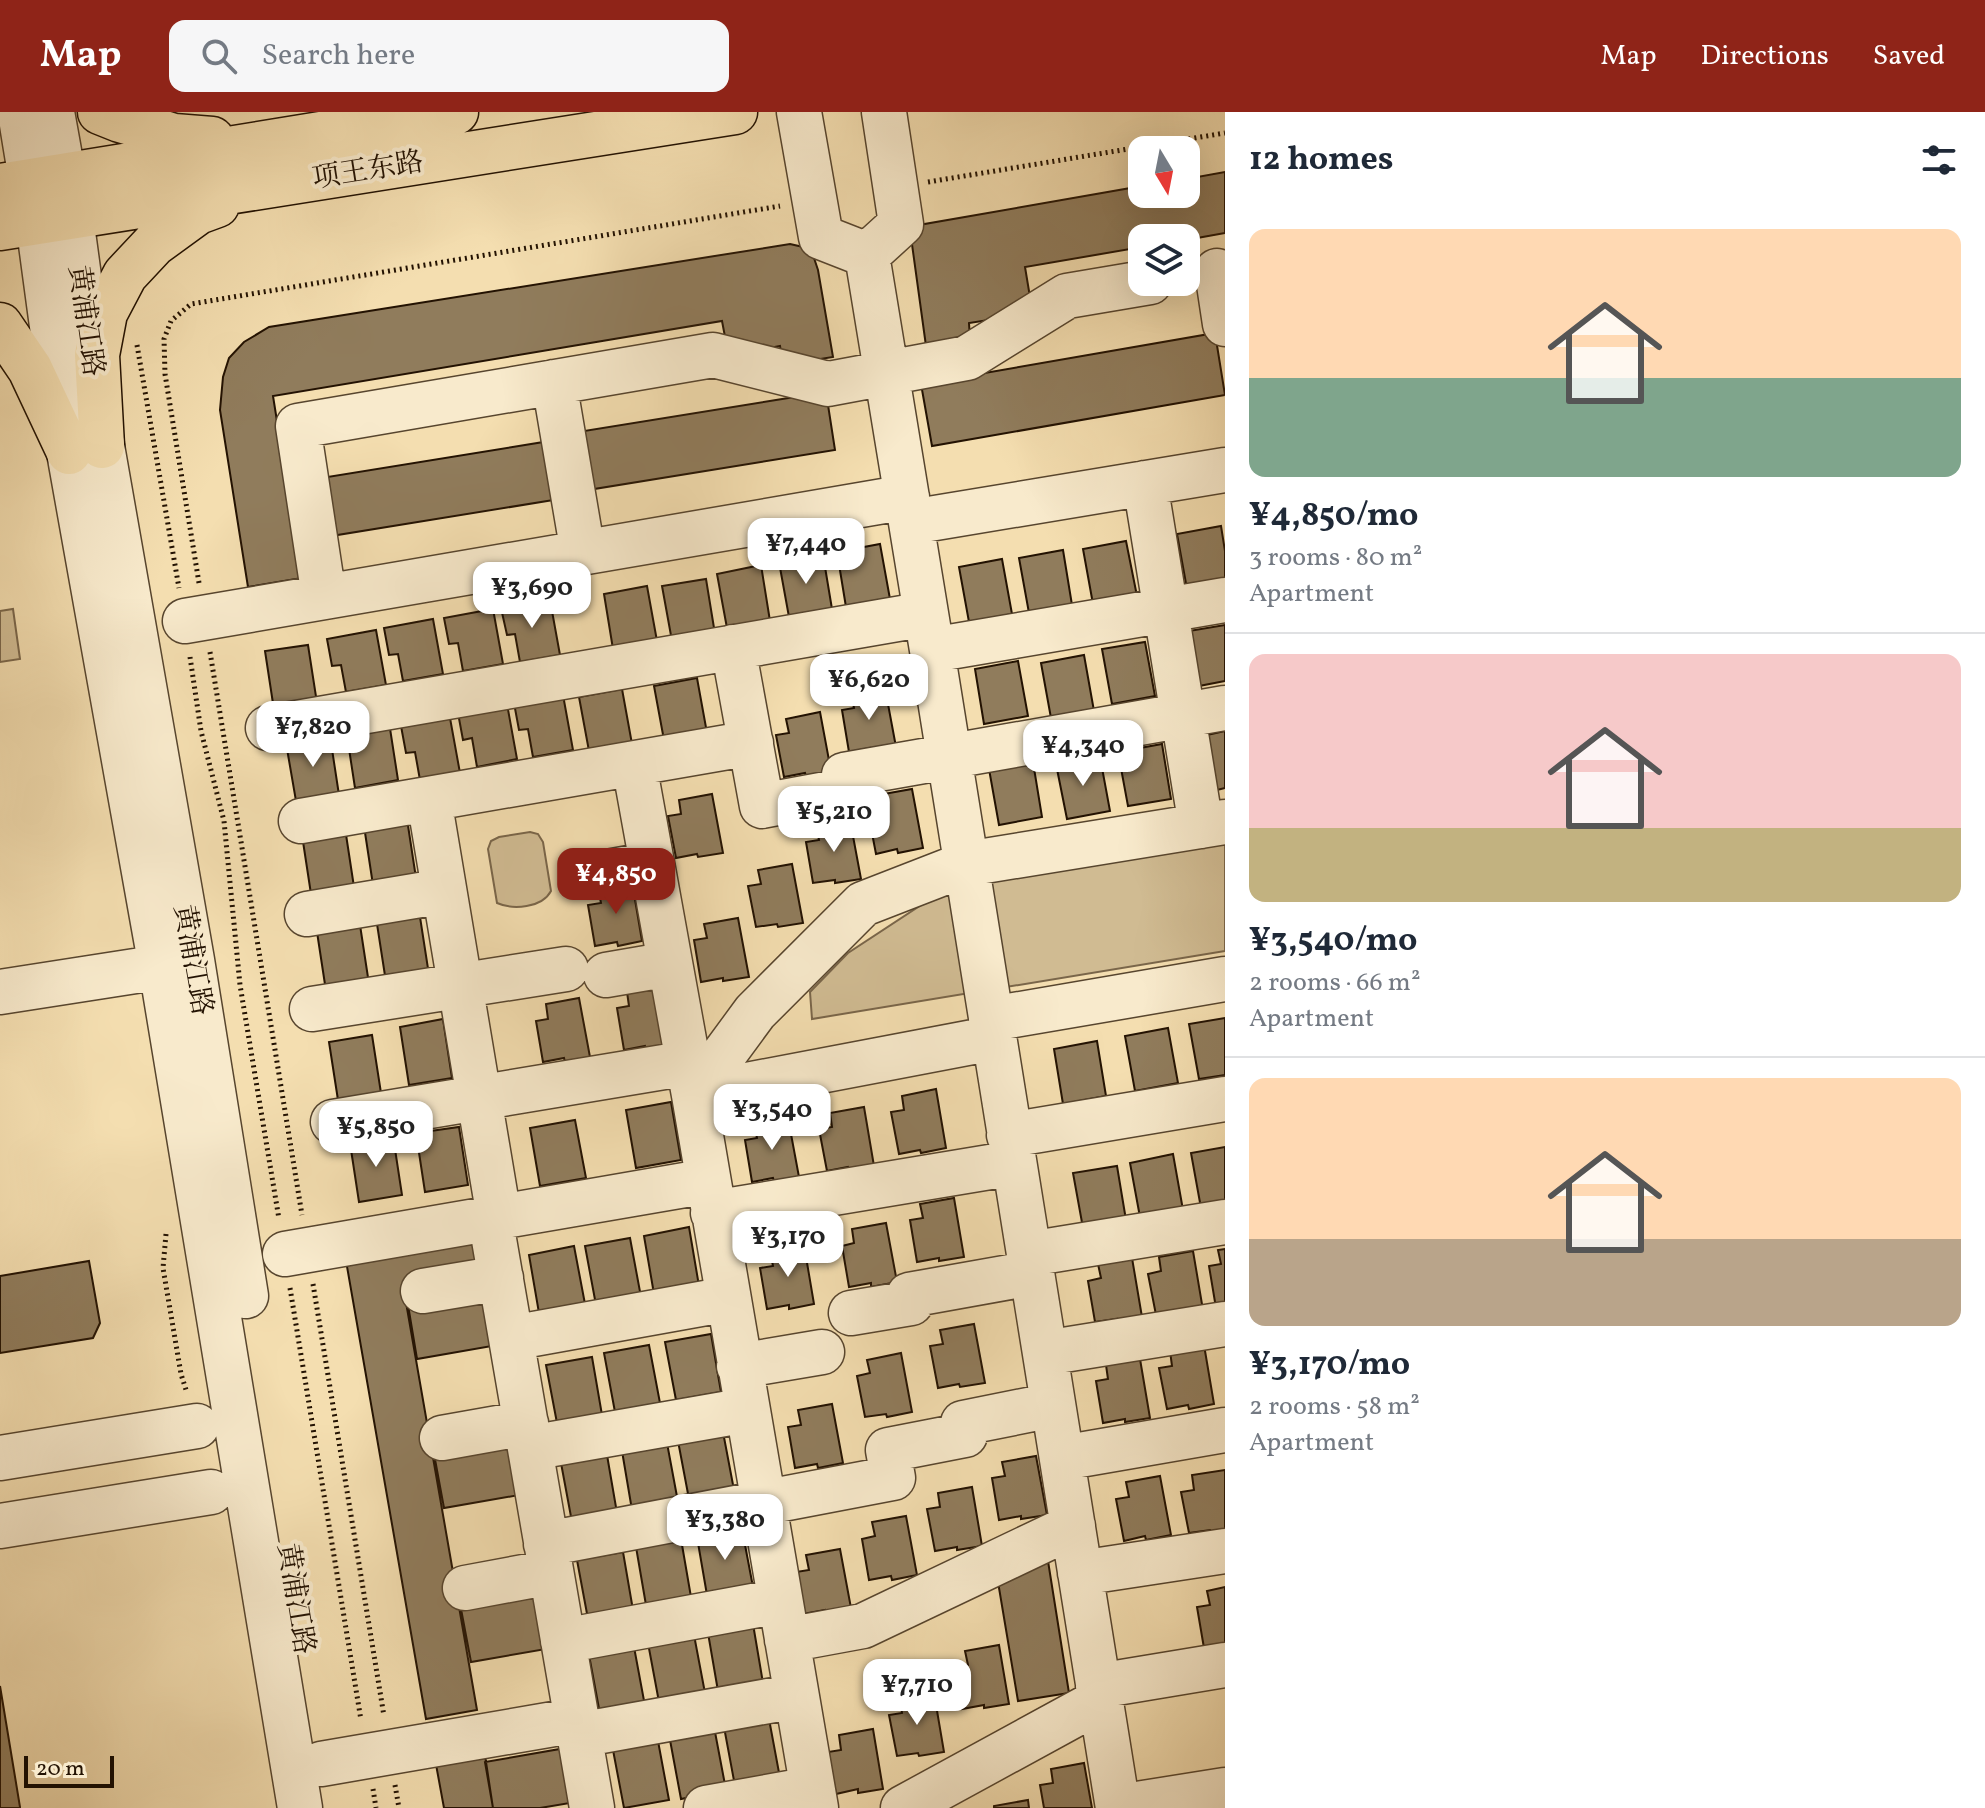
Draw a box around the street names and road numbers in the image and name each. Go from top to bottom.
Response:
street label: 项王东路 [310,143,426,199]
street label: 黄浦江路 [58,263,112,379]
street label: 黄浦江路 [163,901,221,1019]
street label: 黄浦江路 [267,1541,323,1657]

